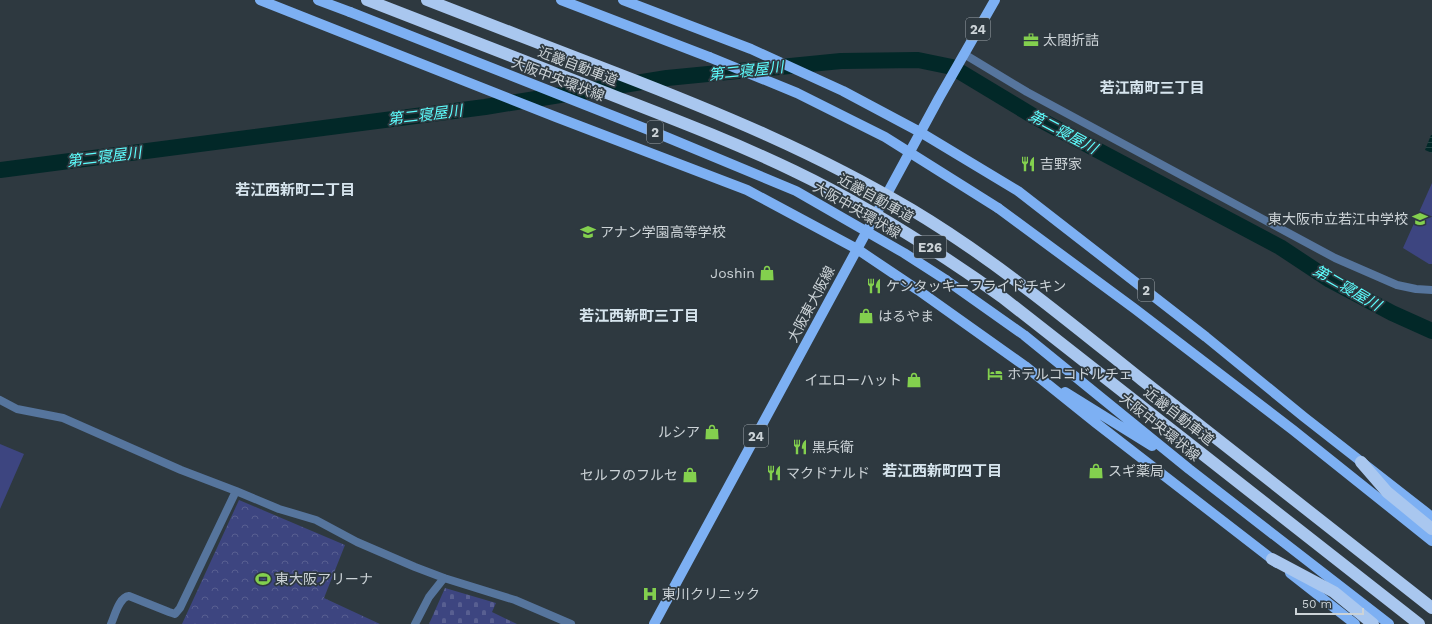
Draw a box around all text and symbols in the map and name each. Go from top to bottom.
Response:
road number: 24 [966,18,990,40]
office icon: 太閤折詰 [1022,31,1040,49]
place label: 太閤折詰 [1043,32,1099,48]
street label: 近畿自動車道 [536,43,620,89]
street label: 大阪中央環状線 [509,54,607,104]
water label: 第二寝屋川 [708,58,786,84]
district label: 若江南町三丁目 [1099,79,1205,97]
water label: 第二寝屋川 [387,101,465,129]
water label: 第二寝屋川 [1026,106,1102,158]
road number: 2 [647,121,663,143]
water label: 第二寝屋川 [66,143,144,171]
restaurant icon: 吉野家 [1019,155,1037,173]
place label: 吉野家 [1040,156,1082,172]
street label: 近畿自動車道 [835,171,917,225]
street label: 大阪中央環状線 [811,179,903,241]
district label: 若江西新町二丁目 [235,181,355,199]
school or university icon: 東大阪市立若江中学校 [1411,210,1429,228]
place label: 東大阪市立若江中学校 [1268,211,1408,227]
school or university icon: アナン学園高等学校 [579,223,597,241]
place label: アナン学園高等学校 [600,224,726,240]
road number: E26 [914,236,946,258]
water label: 第二寝屋川 [1310,261,1386,316]
street label: 大阪東大阪線 [784,263,838,345]
shop icon: Joshin [758,264,776,282]
place label: Joshin [710,265,755,281]
restaurant icon: ケンタッキーフライドチキン [865,277,883,295]
place label: ケンタッキーフライドチキン [886,278,1066,294]
road number: 2 [1138,279,1154,301]
district label: 若江西新町三丁目 [579,307,699,325]
shop icon: はるやま [857,307,875,325]
place label: はるやま [878,308,934,324]
hotel icon: ホテルココドルチェ [986,365,1004,383]
place label: ホテルココドルチェ [1007,366,1133,382]
shop icon: イエローハット [905,371,923,389]
place label: イエローハット [804,372,902,388]
street label: 近畿自動車道 [1141,384,1217,448]
street label: 大阪中央環状線 [1117,390,1203,464]
shop icon: ルシア [703,423,721,441]
place label: ルシア [658,424,700,440]
road number: 24 [744,425,768,447]
restaurant icon: 黒兵衛 [791,438,809,456]
place label: 黒兵衛 [812,439,854,455]
district label: 若江西新町四丁目 [882,462,1002,480]
shop icon: スギ薬局 [1087,462,1105,480]
place label: スギ薬局 [1108,463,1164,479]
restaurant icon: マクドナルド [765,464,783,482]
place label: マクドナルド [786,465,870,481]
shop icon: セルフのフルセ [681,466,699,484]
place label: セルフのフルセ [580,467,678,483]
sports icon: 東大阪アリーナ [254,570,272,588]
place label: 東大阪アリーナ [275,571,373,587]
hospital icon: 東川クリニック [641,585,659,603]
place label: 東川クリニック [662,586,760,602]
scale bar [1296,590,1363,616]
text: 50 m [1302,597,1332,611]

